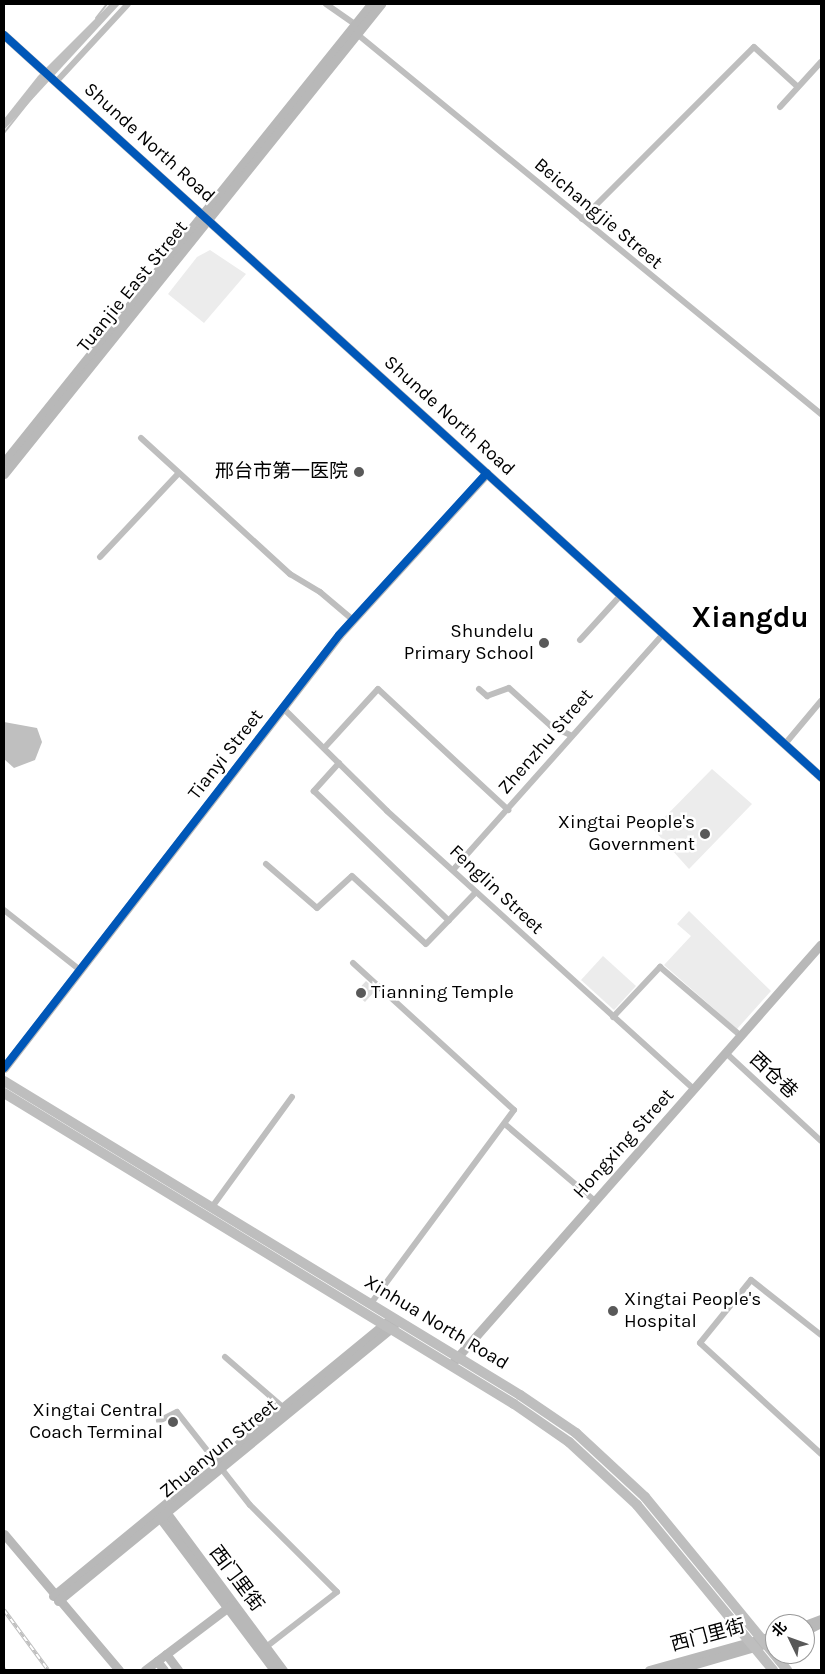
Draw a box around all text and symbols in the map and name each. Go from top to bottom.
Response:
street label: Shunde North Road [79,78,219,208]
street label: Beichangjie Street [529,154,667,274]
street label: Tuanjie East Street [73,217,193,357]
street label: Shunde North Road [379,351,519,481]
place label: 邢台市第一医院 [215,461,348,483]
marker: 邢台市第一医院 [352,465,366,479]
district label: Xiangdu [691,601,809,635]
place label: Shundelu Primary School [404,621,534,665]
marker: Shundelu Primary School [538,637,550,649]
street label: Zhenzhu Street [494,684,598,800]
street label: Tianyi Street [184,705,268,805]
place label: Xingtai People's Government [558,812,695,856]
marker: Xingtai People's Government [699,828,711,840]
street label: Fenglin Street [444,841,548,939]
place label: Tianning Temple [371,982,514,1004]
marker: Tianning Temple [355,987,367,999]
street label: 西仓巷 [744,1048,802,1104]
street label: Hongxing Street [569,1085,679,1203]
street label: Xinhua North Road [360,1271,512,1375]
place label: Xingtai People's Hospital [624,1289,761,1333]
marker: Xingtai People's Hospital [606,1304,620,1318]
street label: Zhuanyun Street [156,1395,282,1503]
place label: Xingtai Central Coach Terminal [29,1400,163,1444]
marker: Xingtai Central Coach Terminal [167,1416,179,1428]
street label: 西门里街 [204,1542,268,1616]
north arrow [765,1614,815,1664]
street label: 西门里街 [668,1615,748,1657]
text: 北 [768,1618,790,1640]

